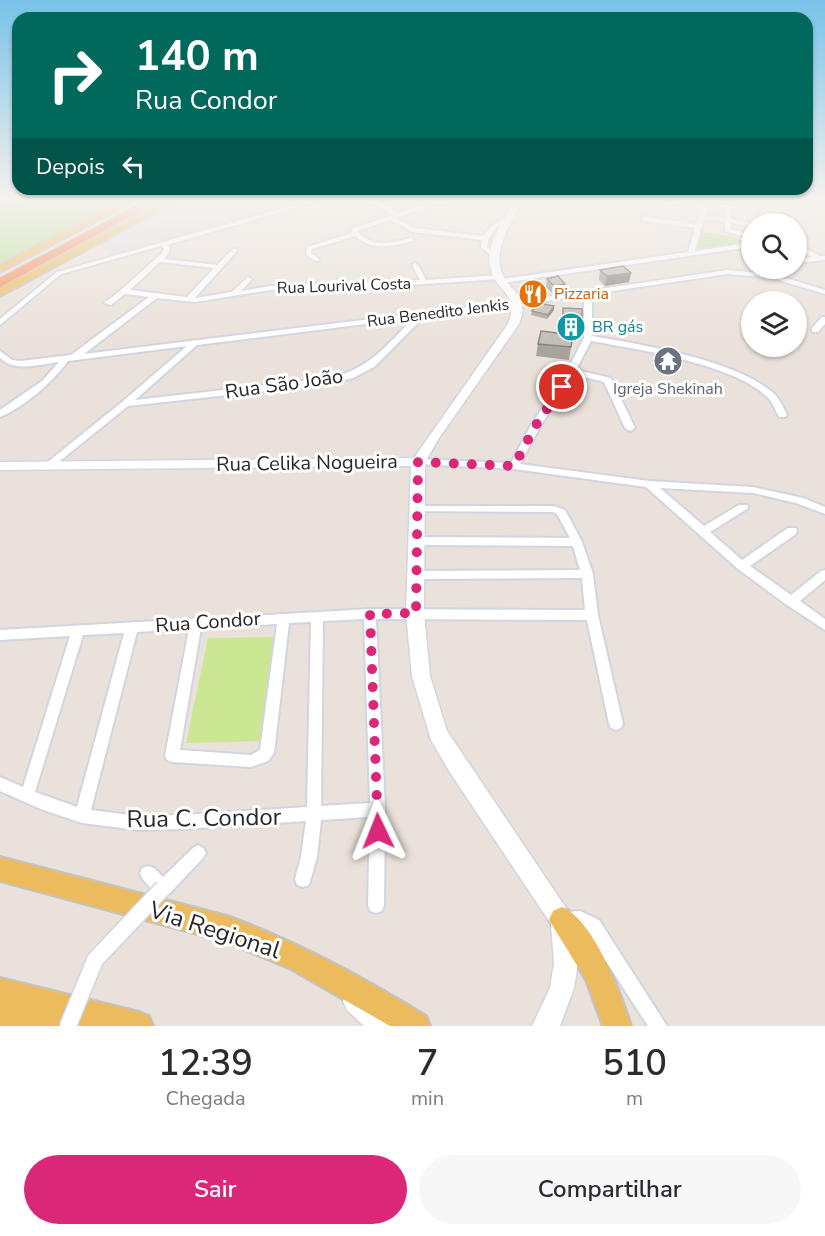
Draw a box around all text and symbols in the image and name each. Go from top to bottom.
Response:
text: 140 m [135,28,259,85]
icon: right [36,36,114,114]
text: Rua Condor [135,82,277,119]
icon: left [117,150,150,183]
text: Depois [36,152,105,182]
map controls [741,213,807,357]
button: search [741,213,807,279]
street label: Rua Lourival Costa [276,273,412,299]
restaurant icon: Pizzaria [517,278,549,310]
place label: Pizzaria [554,283,609,305]
button: layers [741,291,807,357]
street label: Rua Benedito Jenkis [366,293,510,333]
building icon: BR gás [555,311,587,343]
place label: BR gás [592,316,643,338]
temple icon: Igreja Shekinah [652,345,684,377]
pin [536,361,587,412]
street label: Rua São João [223,362,345,406]
icon: arrive [545,370,578,403]
place label: Igreja Shekinah [613,378,723,400]
street label: Rua Celika Nogueira [216,448,398,478]
street label: Rua Condor [154,605,262,639]
position arrow [346,799,410,863]
street label: Rua C. Condor [126,801,282,835]
street label: Via Regional [144,893,285,966]
text: 12:39 [158,1039,253,1088]
text: 7 [417,1039,438,1088]
text: 510 [602,1039,667,1088]
text: Chegada [165,1085,246,1112]
text: min [411,1085,444,1112]
text: m [626,1085,643,1112]
button: Sair [24,1155,407,1224]
button: Compartilhar [419,1155,801,1224]

